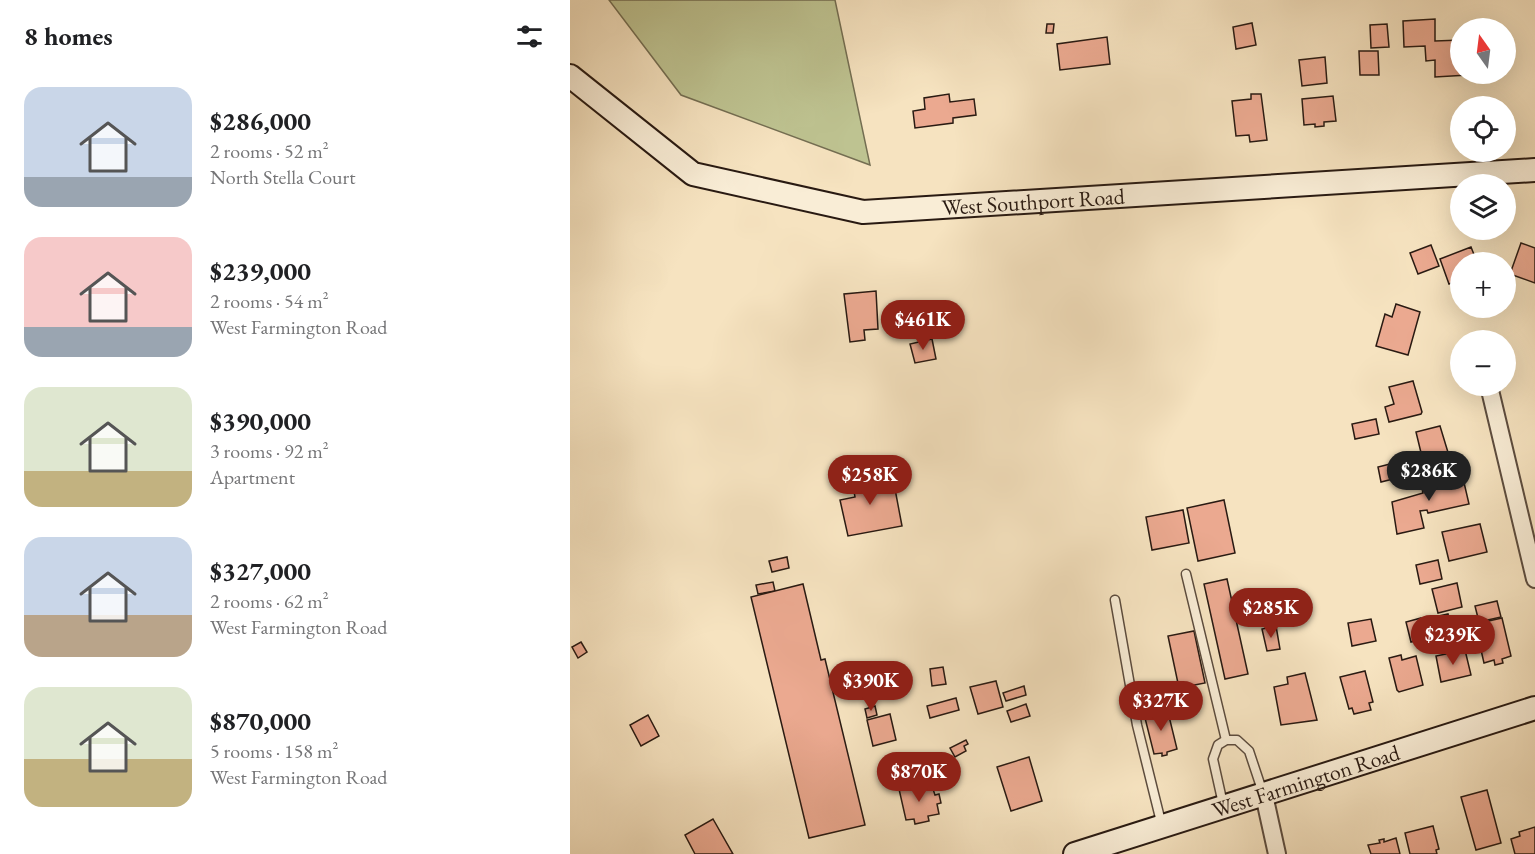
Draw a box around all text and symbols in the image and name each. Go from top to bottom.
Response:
north arrow [1450,18,1516,84]
map controls [1450,18,1516,396]
text: 8 homes [24,19,113,53]
icon: filters [513,20,546,53]
button: locate [1450,96,1516,162]
text: $286,000 [210,104,311,138]
icon: home [72,111,144,183]
text: 2 rooms · 52 m² [210,138,329,164]
text: North Stella Court [210,164,356,190]
button: layers [1450,174,1516,240]
street label: West Southport Road [941,181,1126,222]
button: + [1450,252,1516,318]
text: $239,000 [210,254,311,288]
icon: home [72,261,144,333]
text: 2 rooms · 54 m² [210,288,329,314]
pin: $461K [881,300,965,351]
text: $461K [895,306,951,332]
text: West Farmington Road [210,314,387,340]
button: − [1450,330,1516,396]
text: $390,000 [210,404,311,438]
icon: home [72,411,144,483]
text: 3 rooms · 92 m² [210,438,329,464]
pin: $286K [1387,451,1471,502]
pin: $258K [828,455,912,506]
text: $286K [1401,457,1457,483]
text: $258K [842,461,898,487]
text: Apartment [210,464,295,490]
text: $327,000 [210,554,311,588]
icon: home [72,561,144,633]
text: 2 rooms · 62 m² [210,588,329,614]
pin: $285K [1229,588,1313,639]
text: $285K [1243,594,1299,620]
text: West Farmington Road [210,614,387,640]
pin: $239K [1411,615,1495,666]
text: $239K [1425,621,1481,647]
pin: $390K [829,661,913,712]
text: $390K [843,667,899,693]
pin: $327K [1119,681,1203,732]
text: $327K [1133,687,1189,713]
text: $870,000 [210,704,311,738]
icon: home [72,711,144,783]
street label: West Farmington Road [1208,737,1404,824]
text: 5 rooms · 158 m² [210,738,338,764]
pin: $870K [877,752,961,803]
text: $870K [891,758,947,784]
text: West Farmington Road [210,764,387,790]

